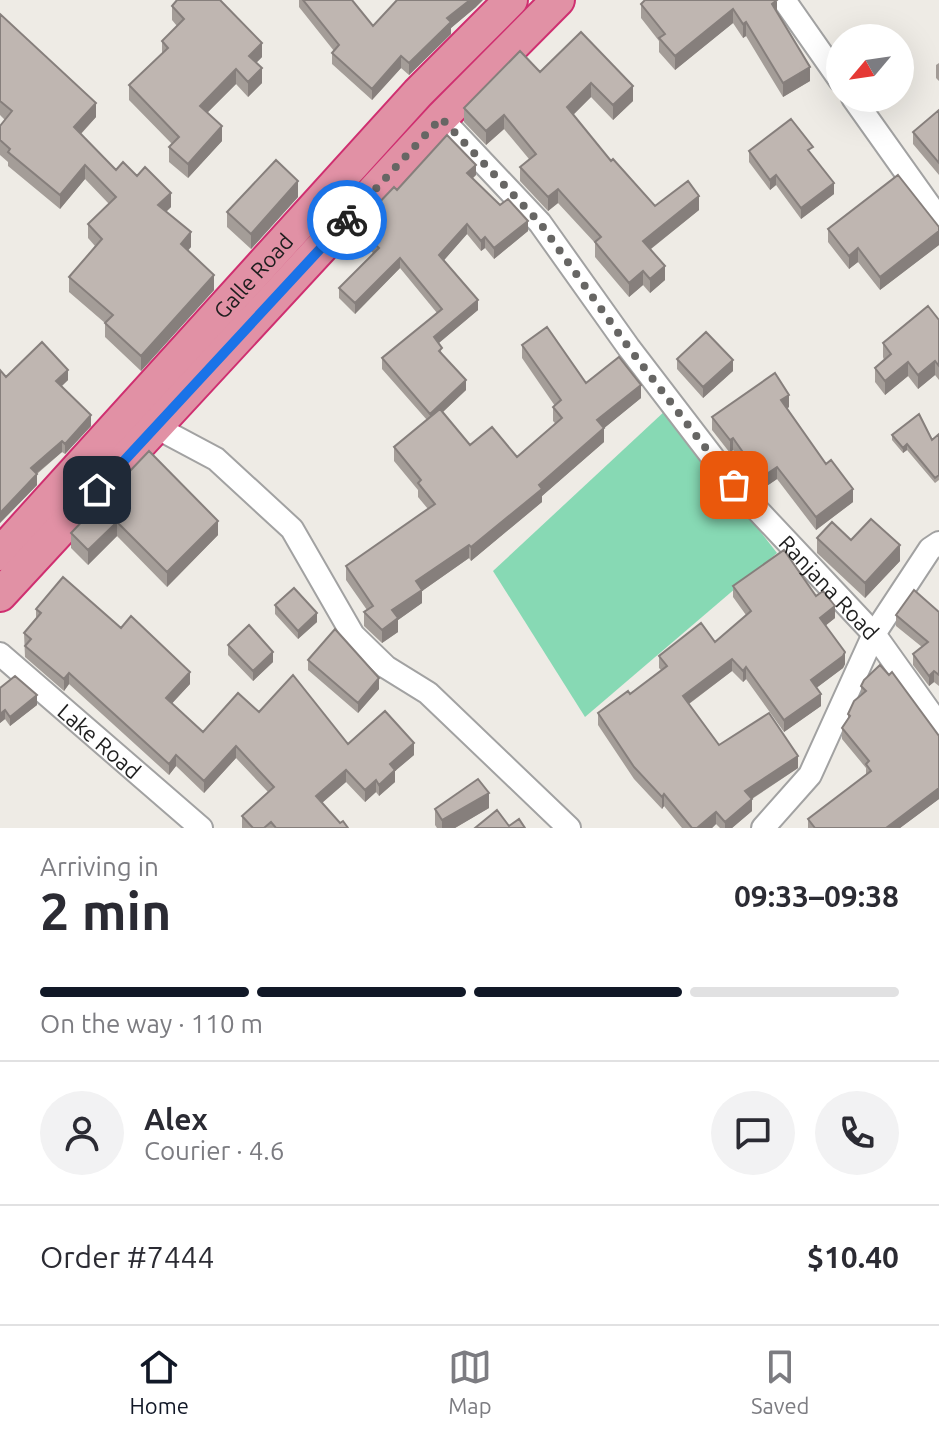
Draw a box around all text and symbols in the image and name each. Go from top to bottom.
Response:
north arrow [826,24,914,112]
map controls [826,24,914,112]
courier [307,180,387,260]
icon: bike [325,198,369,242]
street label: Galle Road [208,228,297,323]
pin [700,451,768,519]
pin [63,456,131,524]
icon: bag [712,463,756,507]
icon: home [75,468,119,512]
street label: Ranjana Road [775,529,885,644]
street label: Lake Road [53,698,146,783]
text: Arriving in [40,852,159,881]
text: 09:33–09:38 [734,879,899,913]
text: 2 min [40,882,171,940]
text: On the way · 110 m [40,1009,263,1038]
button: person [40,1091,124,1175]
button: chat [711,1091,795,1175]
button: phone [815,1091,899,1175]
text: Alex [144,1102,208,1136]
text: Courier · 4.6 [144,1136,284,1165]
text: Order #7444 [40,1240,214,1274]
text: $10.40 [807,1240,899,1274]
tab: Home [130,1345,189,1418]
tab: Map [448,1345,492,1418]
tab: Saved [751,1345,809,1418]

